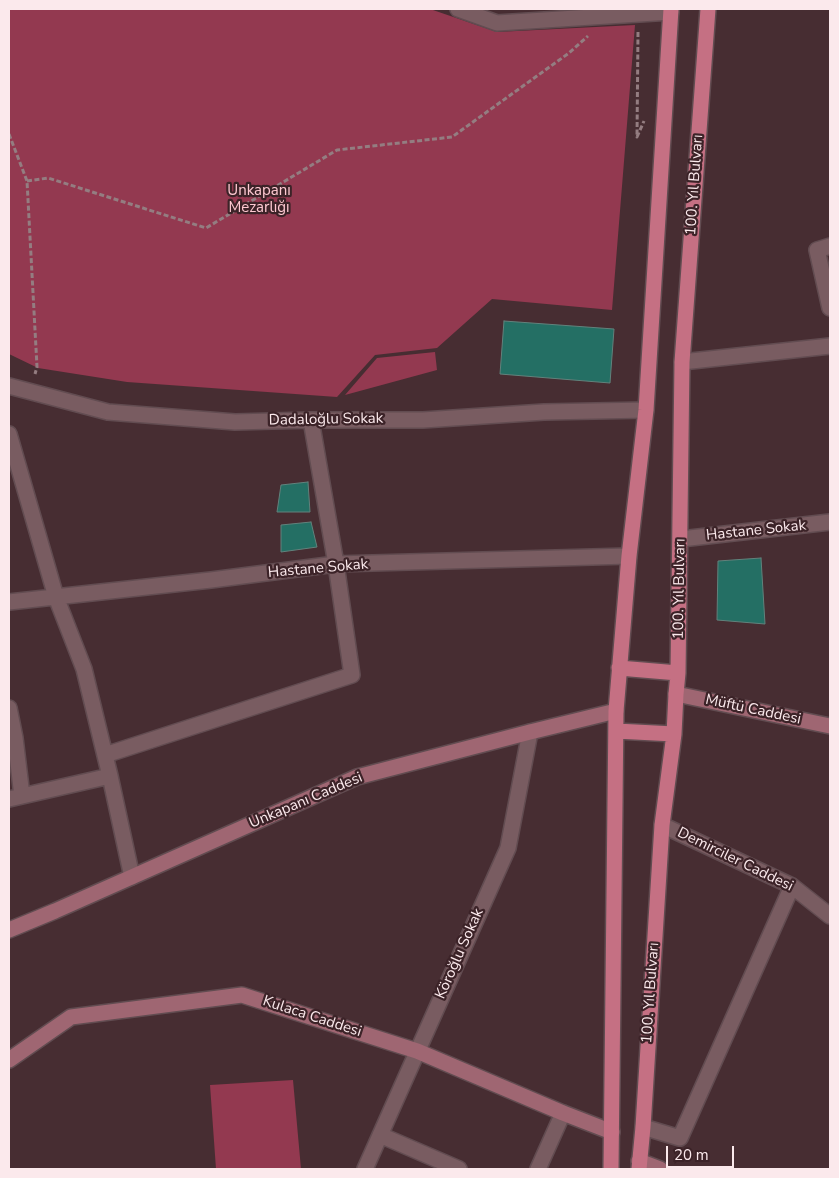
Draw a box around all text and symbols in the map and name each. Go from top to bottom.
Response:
street label: 100. Yıl Bulvarı [682,134,708,236]
park label: Unkapanı Mezarlığı [227,182,291,217]
street label: Dadaloğlu Sokak [269,410,383,430]
street label: Hastane Sokak [705,517,807,545]
street label: 100. Yıl Bulvarı [670,538,690,640]
street label: Hastane Sokak [267,556,369,582]
street label: Müftü Caddesi [704,691,802,729]
street label: Unkapanı Caddesi [247,769,365,833]
street label: Demirciler Caddesi [674,824,796,896]
street label: Köroğlu Sokak [432,906,488,1002]
street label: 100. Yıl Bulvarı [638,942,664,1044]
street label: Kulaca Caddesi [260,993,364,1041]
scale bar [669,1136,736,1168]
text: 20 m [674,1145,709,1165]

